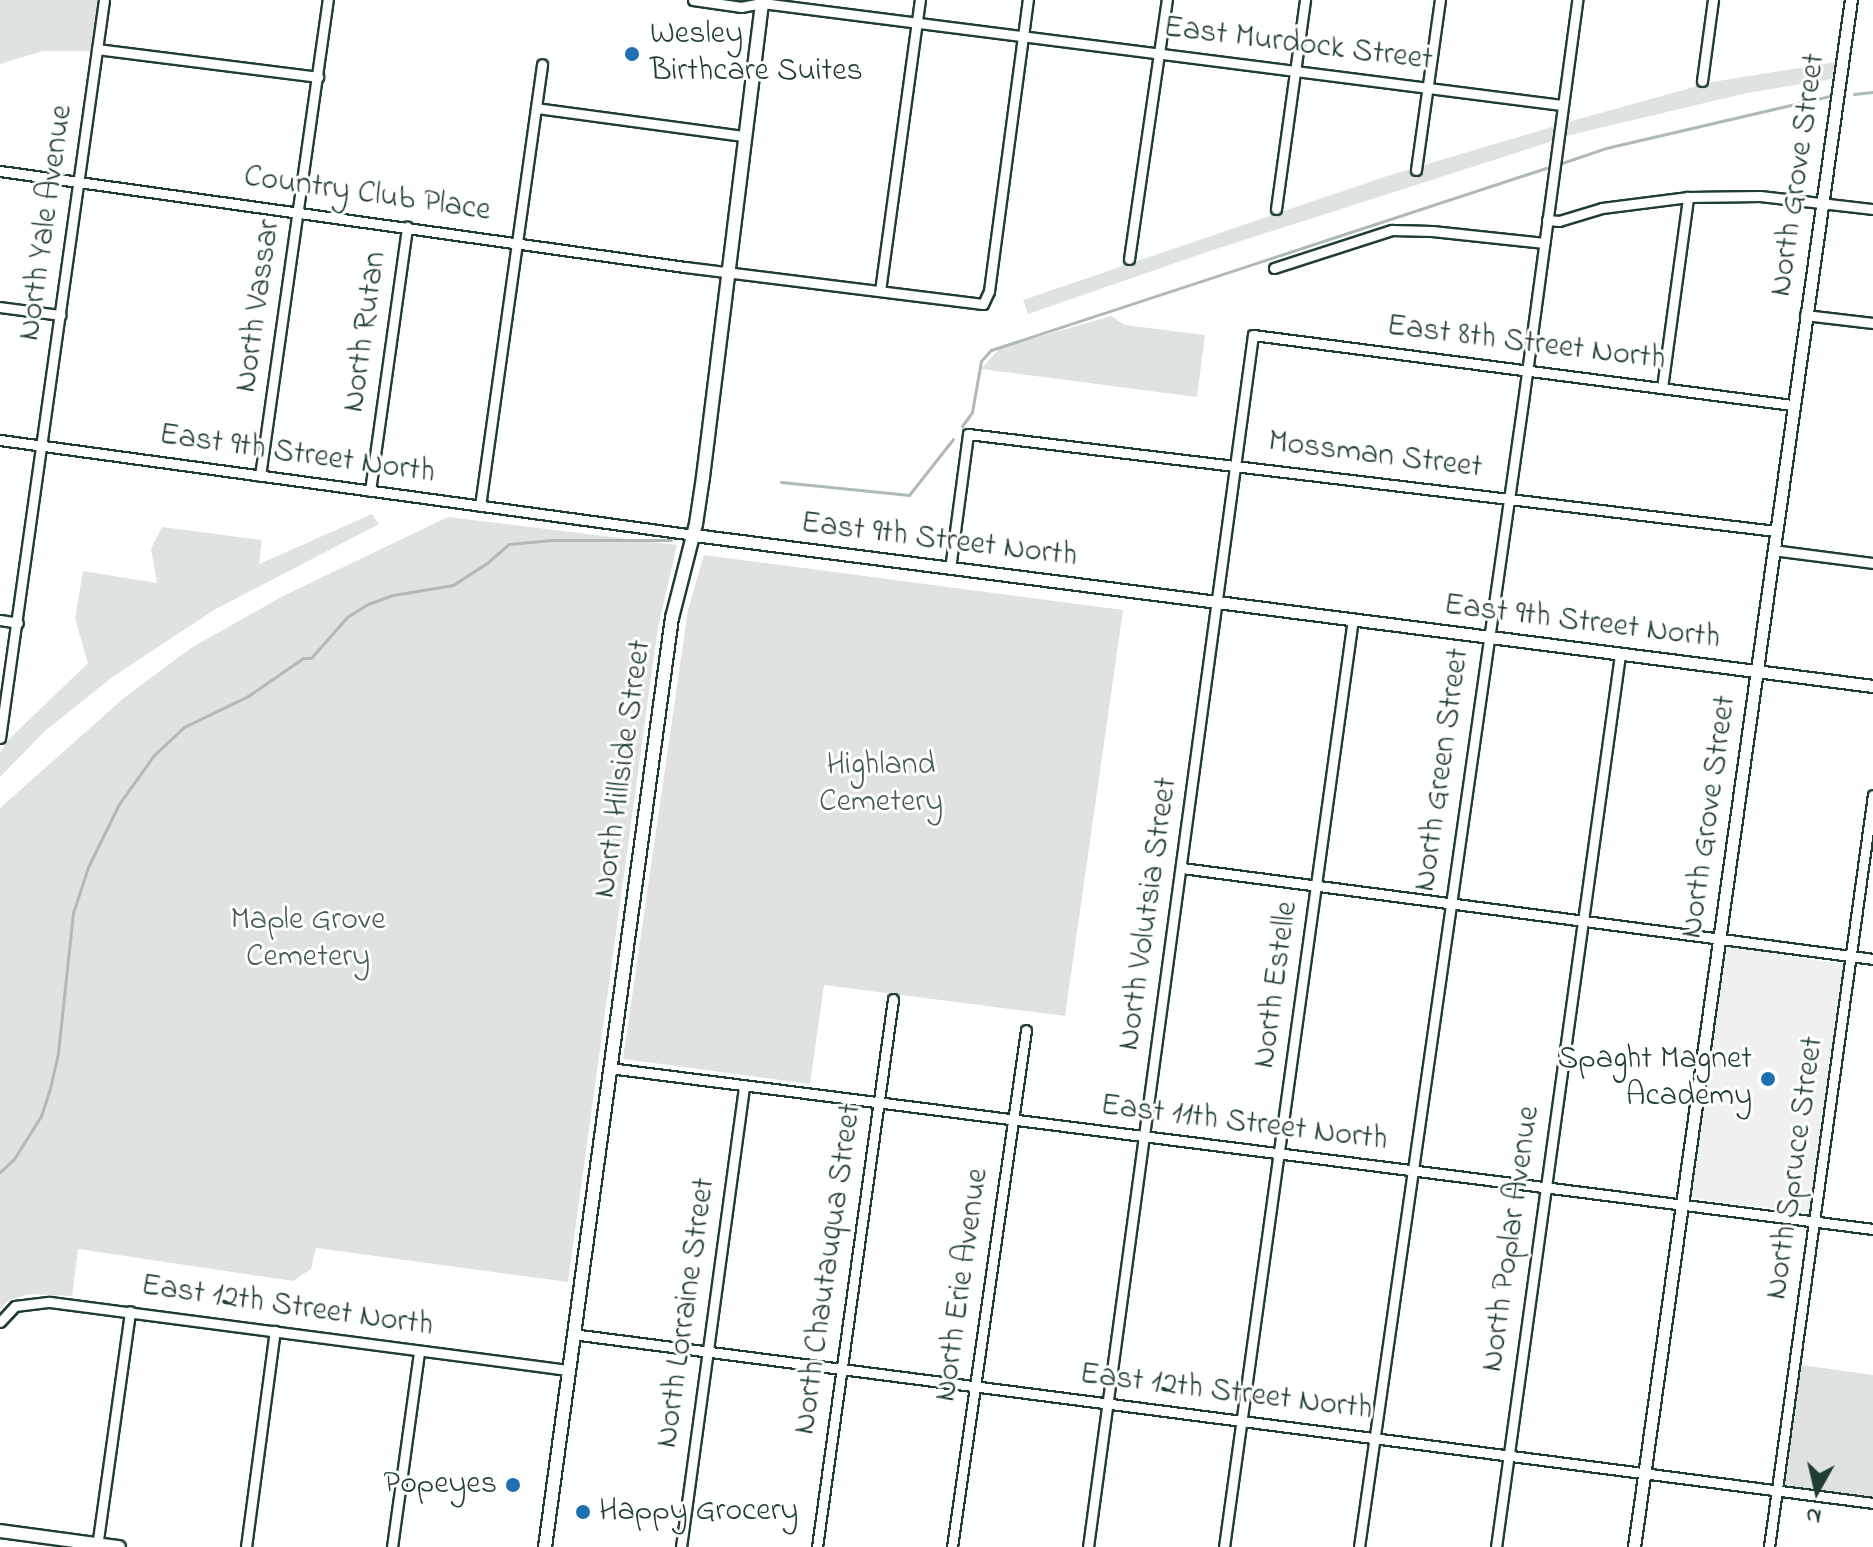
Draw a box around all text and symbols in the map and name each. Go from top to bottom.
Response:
street label: East Murdock Street [1161,9,1435,81]
place label: Wesley Birthcare Suites [650,17,863,92]
marker: Wesley Birthcare Suites [621,43,643,65]
street label: North Grove Street [1763,51,1835,299]
street label: North Yale Avenue [11,103,83,343]
street label: Country Club Place [241,159,493,231]
street label: North Vassar [228,217,290,395]
street label: North Rutan [336,249,396,415]
street label: East 8th Street North [1384,308,1668,380]
street label: East 9th Street North [157,417,437,493]
street label: Mossman Street [1266,424,1484,488]
street label: East 9th Street North [799,505,1079,577]
street label: East 9th Street North [1442,587,1722,659]
street label: North Hillside Street [587,637,661,901]
street label: North Green Street [1407,646,1479,894]
street label: North Grove Street [1674,693,1746,941]
park label: Highland Cemetery [819,748,943,823]
street label: North Volutsia Street [1111,775,1187,1053]
street label: North Estelle [1246,899,1308,1071]
park label: Maple Grove Cemetery [230,903,386,978]
street label: North Spruce Street [1759,1034,1833,1302]
place label: Spaght Magnet Academy [1558,1042,1752,1117]
marker: Spaght Magnet Academy [1759,1070,1777,1088]
street label: East 11th Street North [1098,1087,1390,1161]
street label: North Chautauqua Street [787,1101,871,1437]
street label: North Poplar Avenue [1474,1104,1550,1374]
street label: North Erie Avenue [928,1166,998,1404]
street label: North Lorraine Street [649,1176,725,1450]
street label: East 12th Street North [139,1267,435,1347]
street label: East 12th Street North [1078,1356,1374,1430]
north arrow [1777,1451,1857,1531]
place label: Popeyes [384,1466,497,1504]
marker: Popeyes [504,1476,522,1494]
place label: Happy Grocery [599,1493,798,1531]
text: N [1804,1498,1823,1532]
marker: Happy Grocery [574,1503,592,1521]

